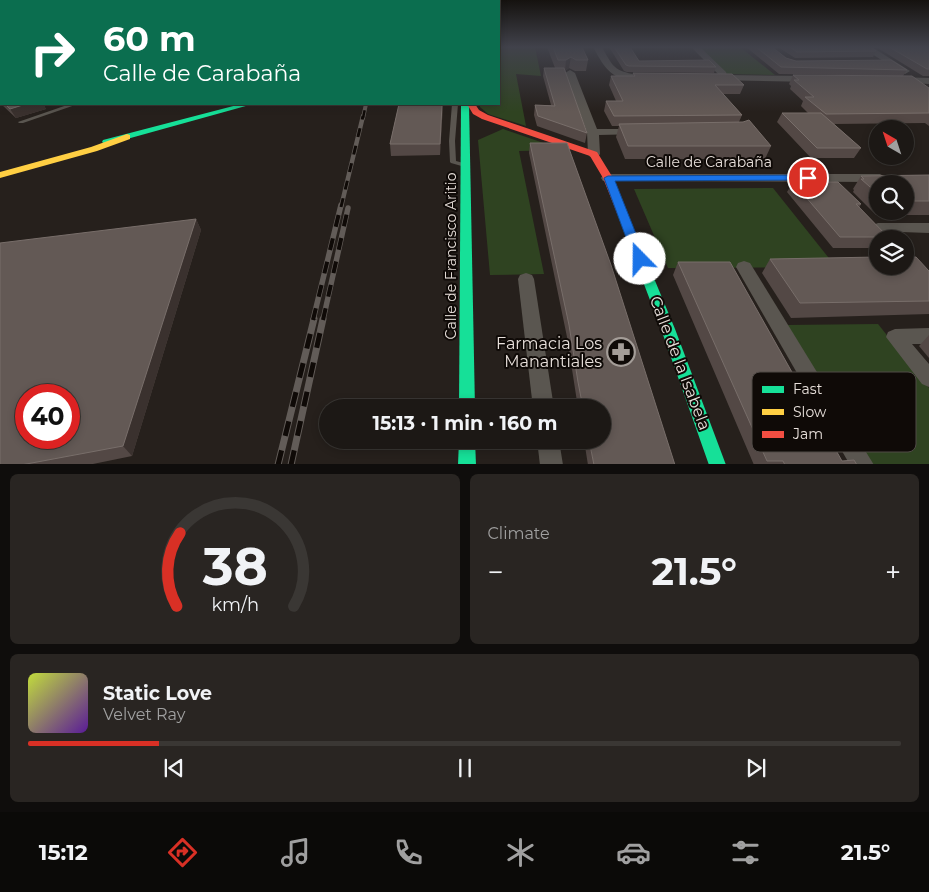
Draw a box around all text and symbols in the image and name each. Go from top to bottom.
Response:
text: 60 m [103,17,196,60]
icon: right [20,20,85,85]
text: Calle de Carabaña [103,60,301,87]
north arrow [869,120,914,165]
map controls [869,120,914,275]
street label: Calle de Carabaña [646,153,772,171]
pin [787,157,829,199]
icon: arrive [794,164,822,192]
street label: Calle de Francisco Aritio [442,172,460,339]
button: search [869,175,914,220]
button: layers [869,230,914,275]
position arrow [613,232,665,284]
street label: Calle de la Isabela [646,293,714,433]
place label: Farmacia Los Manantiales [496,334,602,371]
pharmacy icon: Farmacia Los Manantiales [606,337,636,367]
legend [752,372,916,452]
text: Fast [793,380,823,398]
speed limit sign: 40 [15,384,80,449]
text: Slow [793,403,827,421]
text: 15:13 · 1 min · 160 m [373,412,557,435]
text: Jam [792,425,823,443]
text: Climate [488,524,550,543]
text: 38 [201,535,267,598]
text: 21.5° [651,548,737,595]
text: − [488,555,504,589]
text: + [885,555,901,589]
text: km/h [211,594,259,615]
text: Static Love [103,682,212,705]
text: Velvet Ray [103,705,185,724]
icon: previous [160,754,188,782]
icon: pause [451,754,479,782]
icon: next [742,754,770,782]
icon: directions [165,835,200,870]
icon: music [278,835,313,870]
icon: phone [391,835,426,870]
icon: climate [503,835,538,870]
icon: car [616,835,651,870]
icon: filters [728,835,763,870]
text: 15:12 [39,839,88,866]
text: 21.5° [841,839,890,866]

